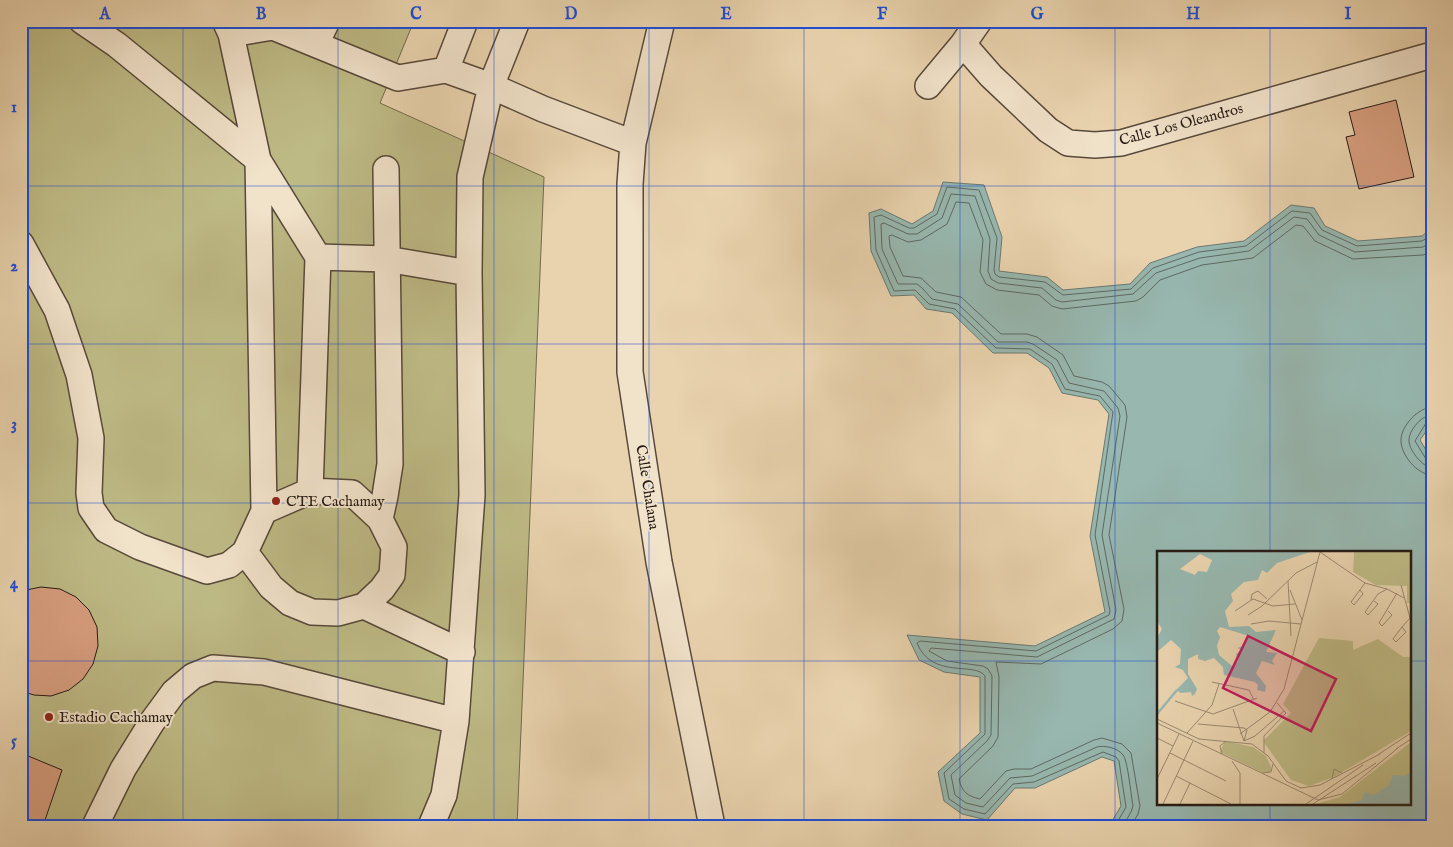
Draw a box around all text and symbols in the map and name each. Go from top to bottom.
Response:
text: A [99,5,112,25]
text: B [256,5,267,25]
text: C [410,5,422,25]
text: D [565,5,578,25]
text: E [720,5,732,25]
text: F [877,5,888,25]
text: G [1031,5,1044,25]
text: H [1186,5,1200,25]
text: I [1345,5,1352,25]
text: 1 [11,98,17,118]
street label: Calle Los Oleandros [1117,99,1245,150]
text: 2 [10,257,18,277]
text: 3 [11,415,17,435]
street label: Calle Chalana [631,443,664,531]
place label: CTE Cachamay [286,492,385,511]
marker: CTE Cachamay [270,495,282,507]
inset map [1157,551,1410,804]
text: 4 [10,574,19,594]
place label: Estadio Cachamay [59,708,174,727]
marker: Estadio Cachamay [43,711,55,723]
text: 5 [11,732,17,752]

